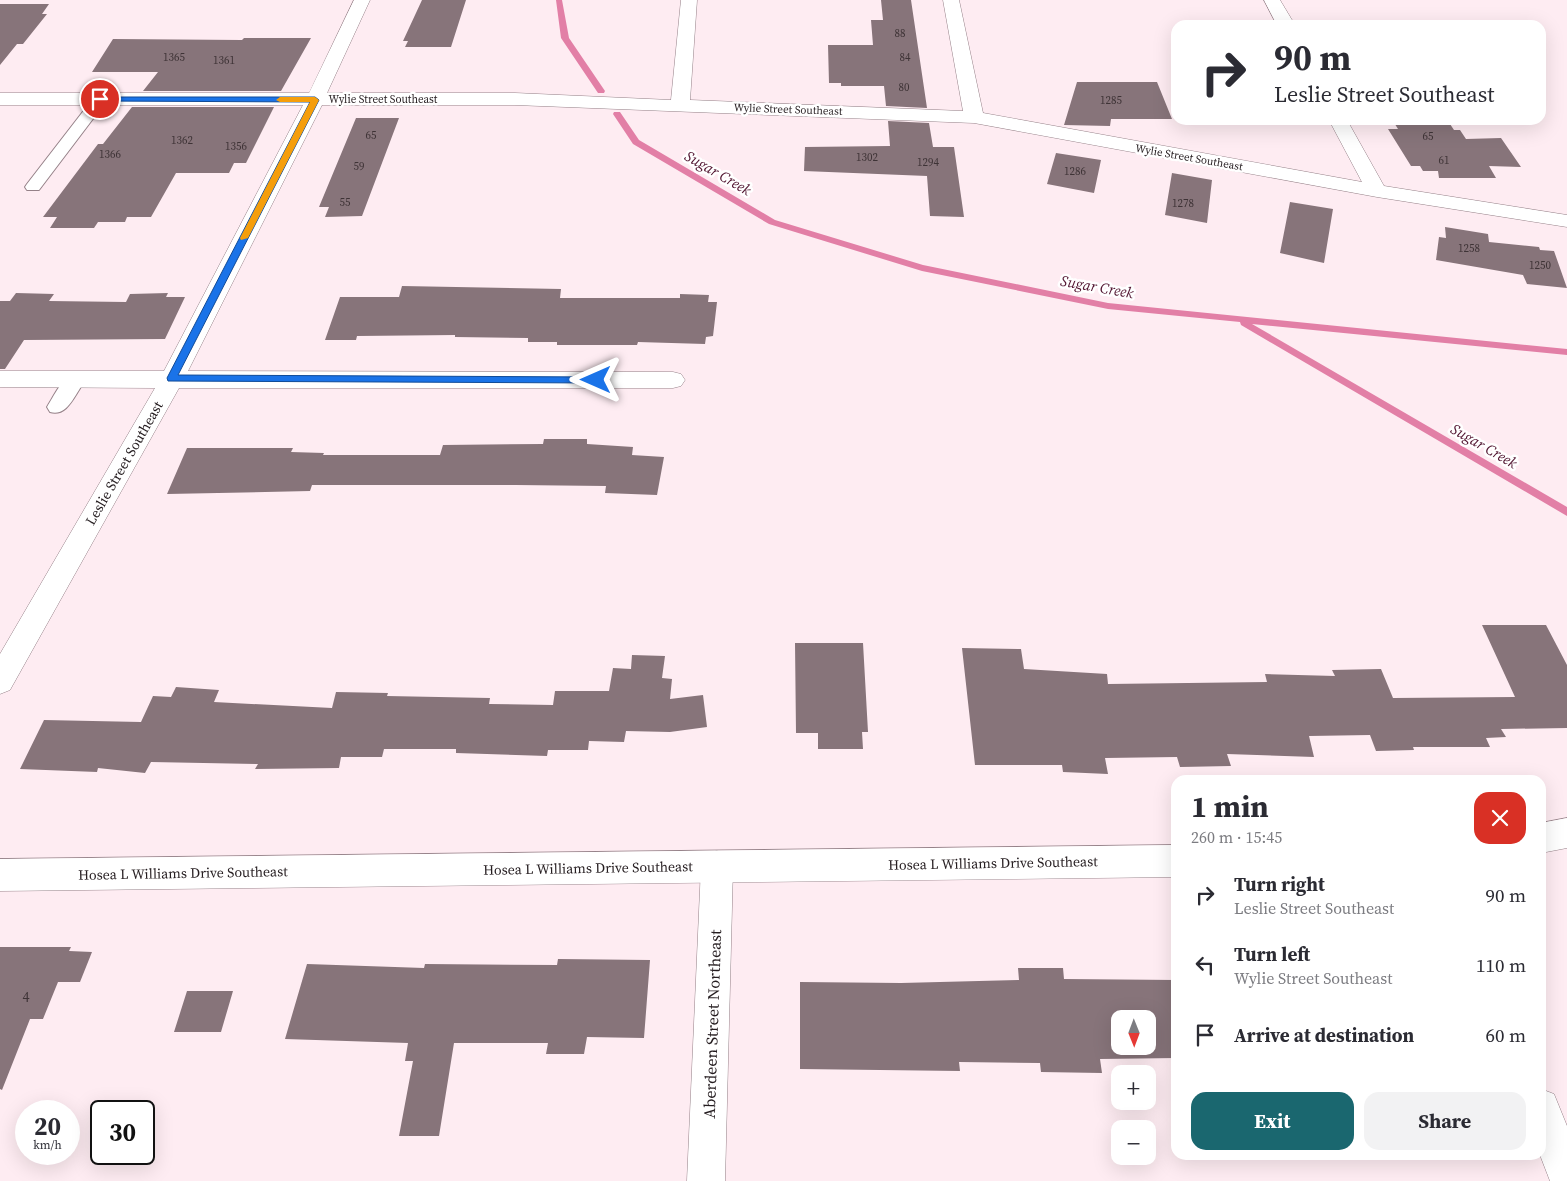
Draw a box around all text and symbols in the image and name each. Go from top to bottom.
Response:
house number: 88 [895,26,906,41]
text: 90 m [1274,34,1351,82]
icon: right [1191,40,1256,105]
house number: 1365 [163,50,185,65]
house number: 84 [900,50,911,65]
house number: 1361 [213,53,235,68]
pin [79,78,121,120]
text: Leslie Street Southeast [1274,79,1494,109]
house number: 80 [899,80,910,95]
icon: arrive [86,85,114,113]
street label: Wylie Street Southeast [329,92,438,107]
house number: 1285 [1100,93,1122,108]
street label: Wylie Street Southeast [733,100,843,119]
house number: 65 [366,128,377,143]
house number: 65 [1423,129,1434,144]
house number: 1362 [171,133,193,148]
house number: 1356 [225,139,247,154]
street label: Wylie Street Southeast [1134,141,1244,174]
water label: Sugar Creek [681,145,756,201]
house number: 1366 [99,147,121,162]
house number: 1302 [856,150,878,165]
house number: 61 [1439,153,1450,168]
house number: 1294 [917,155,939,170]
house number: 59 [354,159,365,174]
house number: 1286 [1064,164,1086,179]
house number: 55 [340,195,351,210]
house number: 1278 [1172,196,1194,211]
house number: 1258 [1458,241,1480,256]
house number: 1250 [1529,258,1551,273]
water label: Sugar Creek [1059,270,1136,303]
position arrow [569,353,621,405]
street label: Leslie Street Southeast [80,397,168,529]
water label: Sugar Creek [1447,418,1522,474]
text: 1 min [1191,786,1269,827]
button: close [1474,792,1526,844]
text: 260 m · 15:45 [1191,826,1282,848]
street label: Hosea L Williams Drive Southeast [888,851,1098,875]
street label: Hosea L Williams Drive Southeast [483,856,693,880]
street label: Hosea L Williams Drive Southeast [78,861,288,885]
text: Turn right [1234,871,1325,897]
icon: right [1191,881,1219,909]
text: 90 m [1485,882,1526,908]
text: Leslie Street Southeast [1234,897,1394,919]
street label: Aberdeen Street Northeast [698,928,726,1119]
text: Turn left [1234,941,1310,967]
icon: left [1191,951,1219,979]
text: 110 m [1476,952,1526,978]
text: Wylie Street Southeast [1234,967,1392,989]
house number: 4 [23,987,30,1007]
north arrow [1111,1010,1156,1055]
map controls [1111,1010,1156,1165]
icon: arrive [1191,1021,1219,1049]
text: Arrive at destination [1234,1022,1414,1048]
text: 60 m [1485,1022,1526,1048]
button: + [1111,1065,1156,1110]
button: Exit [1191,1092,1354,1150]
button: Share [1364,1092,1526,1150]
speed limit sign: 30 [90,1100,155,1165]
text: 20 [34,1109,61,1143]
button: − [1111,1120,1156,1165]
text: km/h [33,1137,62,1153]

